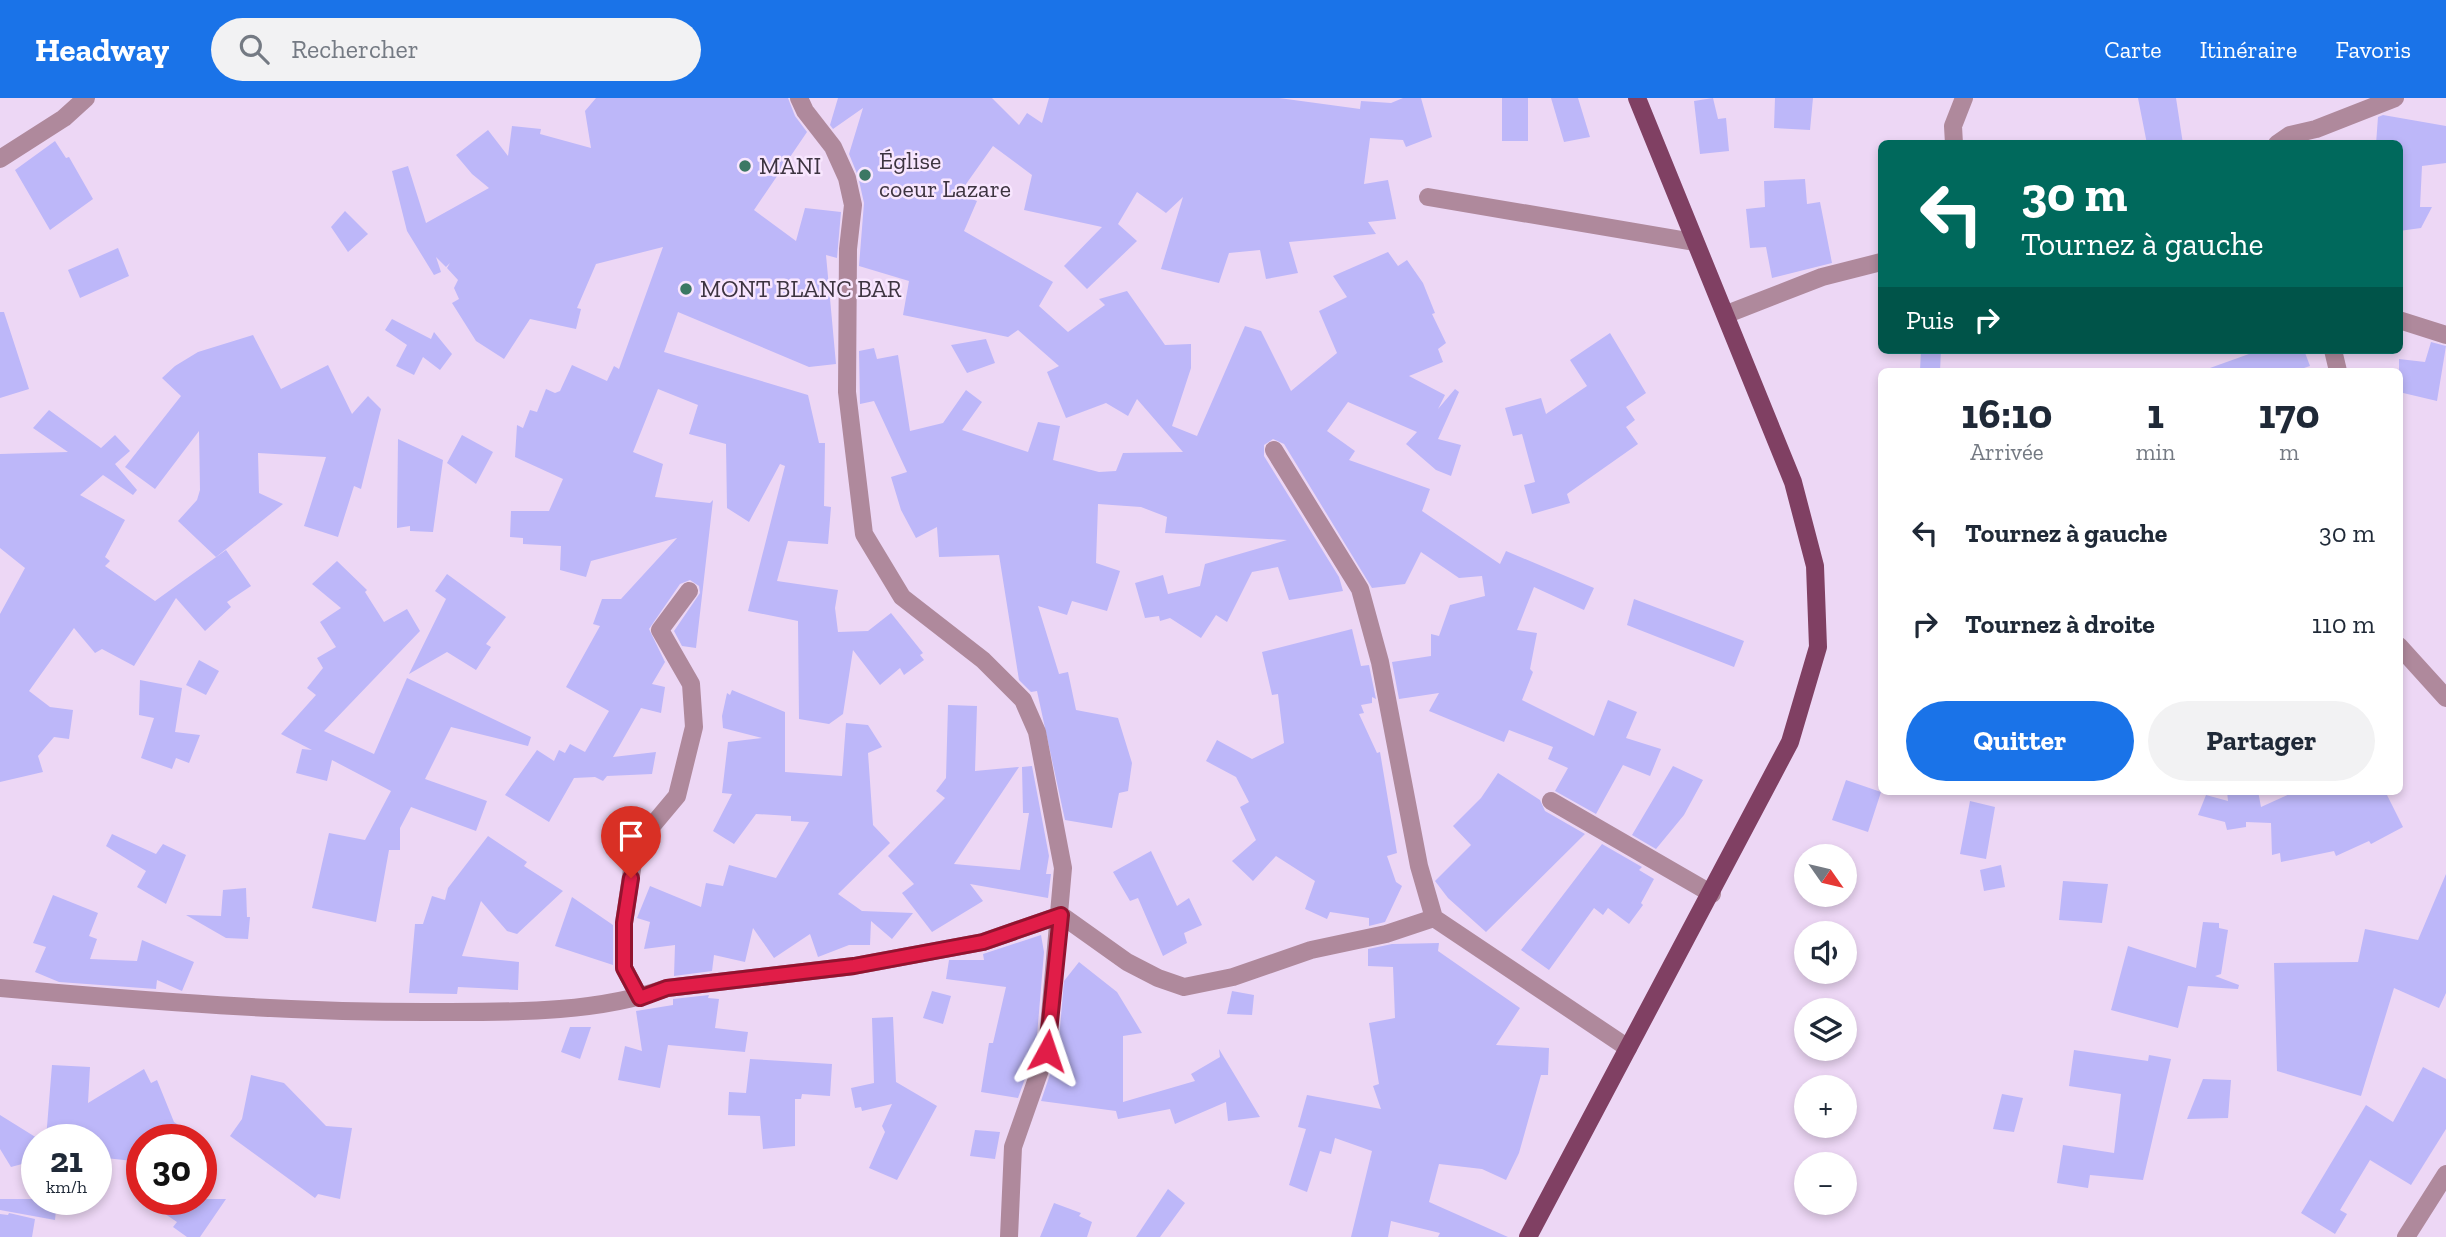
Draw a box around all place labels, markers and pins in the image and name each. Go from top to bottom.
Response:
place label: Église coeur Lazare [879,146,1011,203]
place label: MANI [759,151,821,180]
marker: MANI [737,158,753,174]
marker: Église coeur Lazare [857,167,873,183]
place label: MONT BLANC BAR [700,274,902,303]
marker: MONT BLANC BAR [678,281,694,297]
pin [601,806,661,878]

